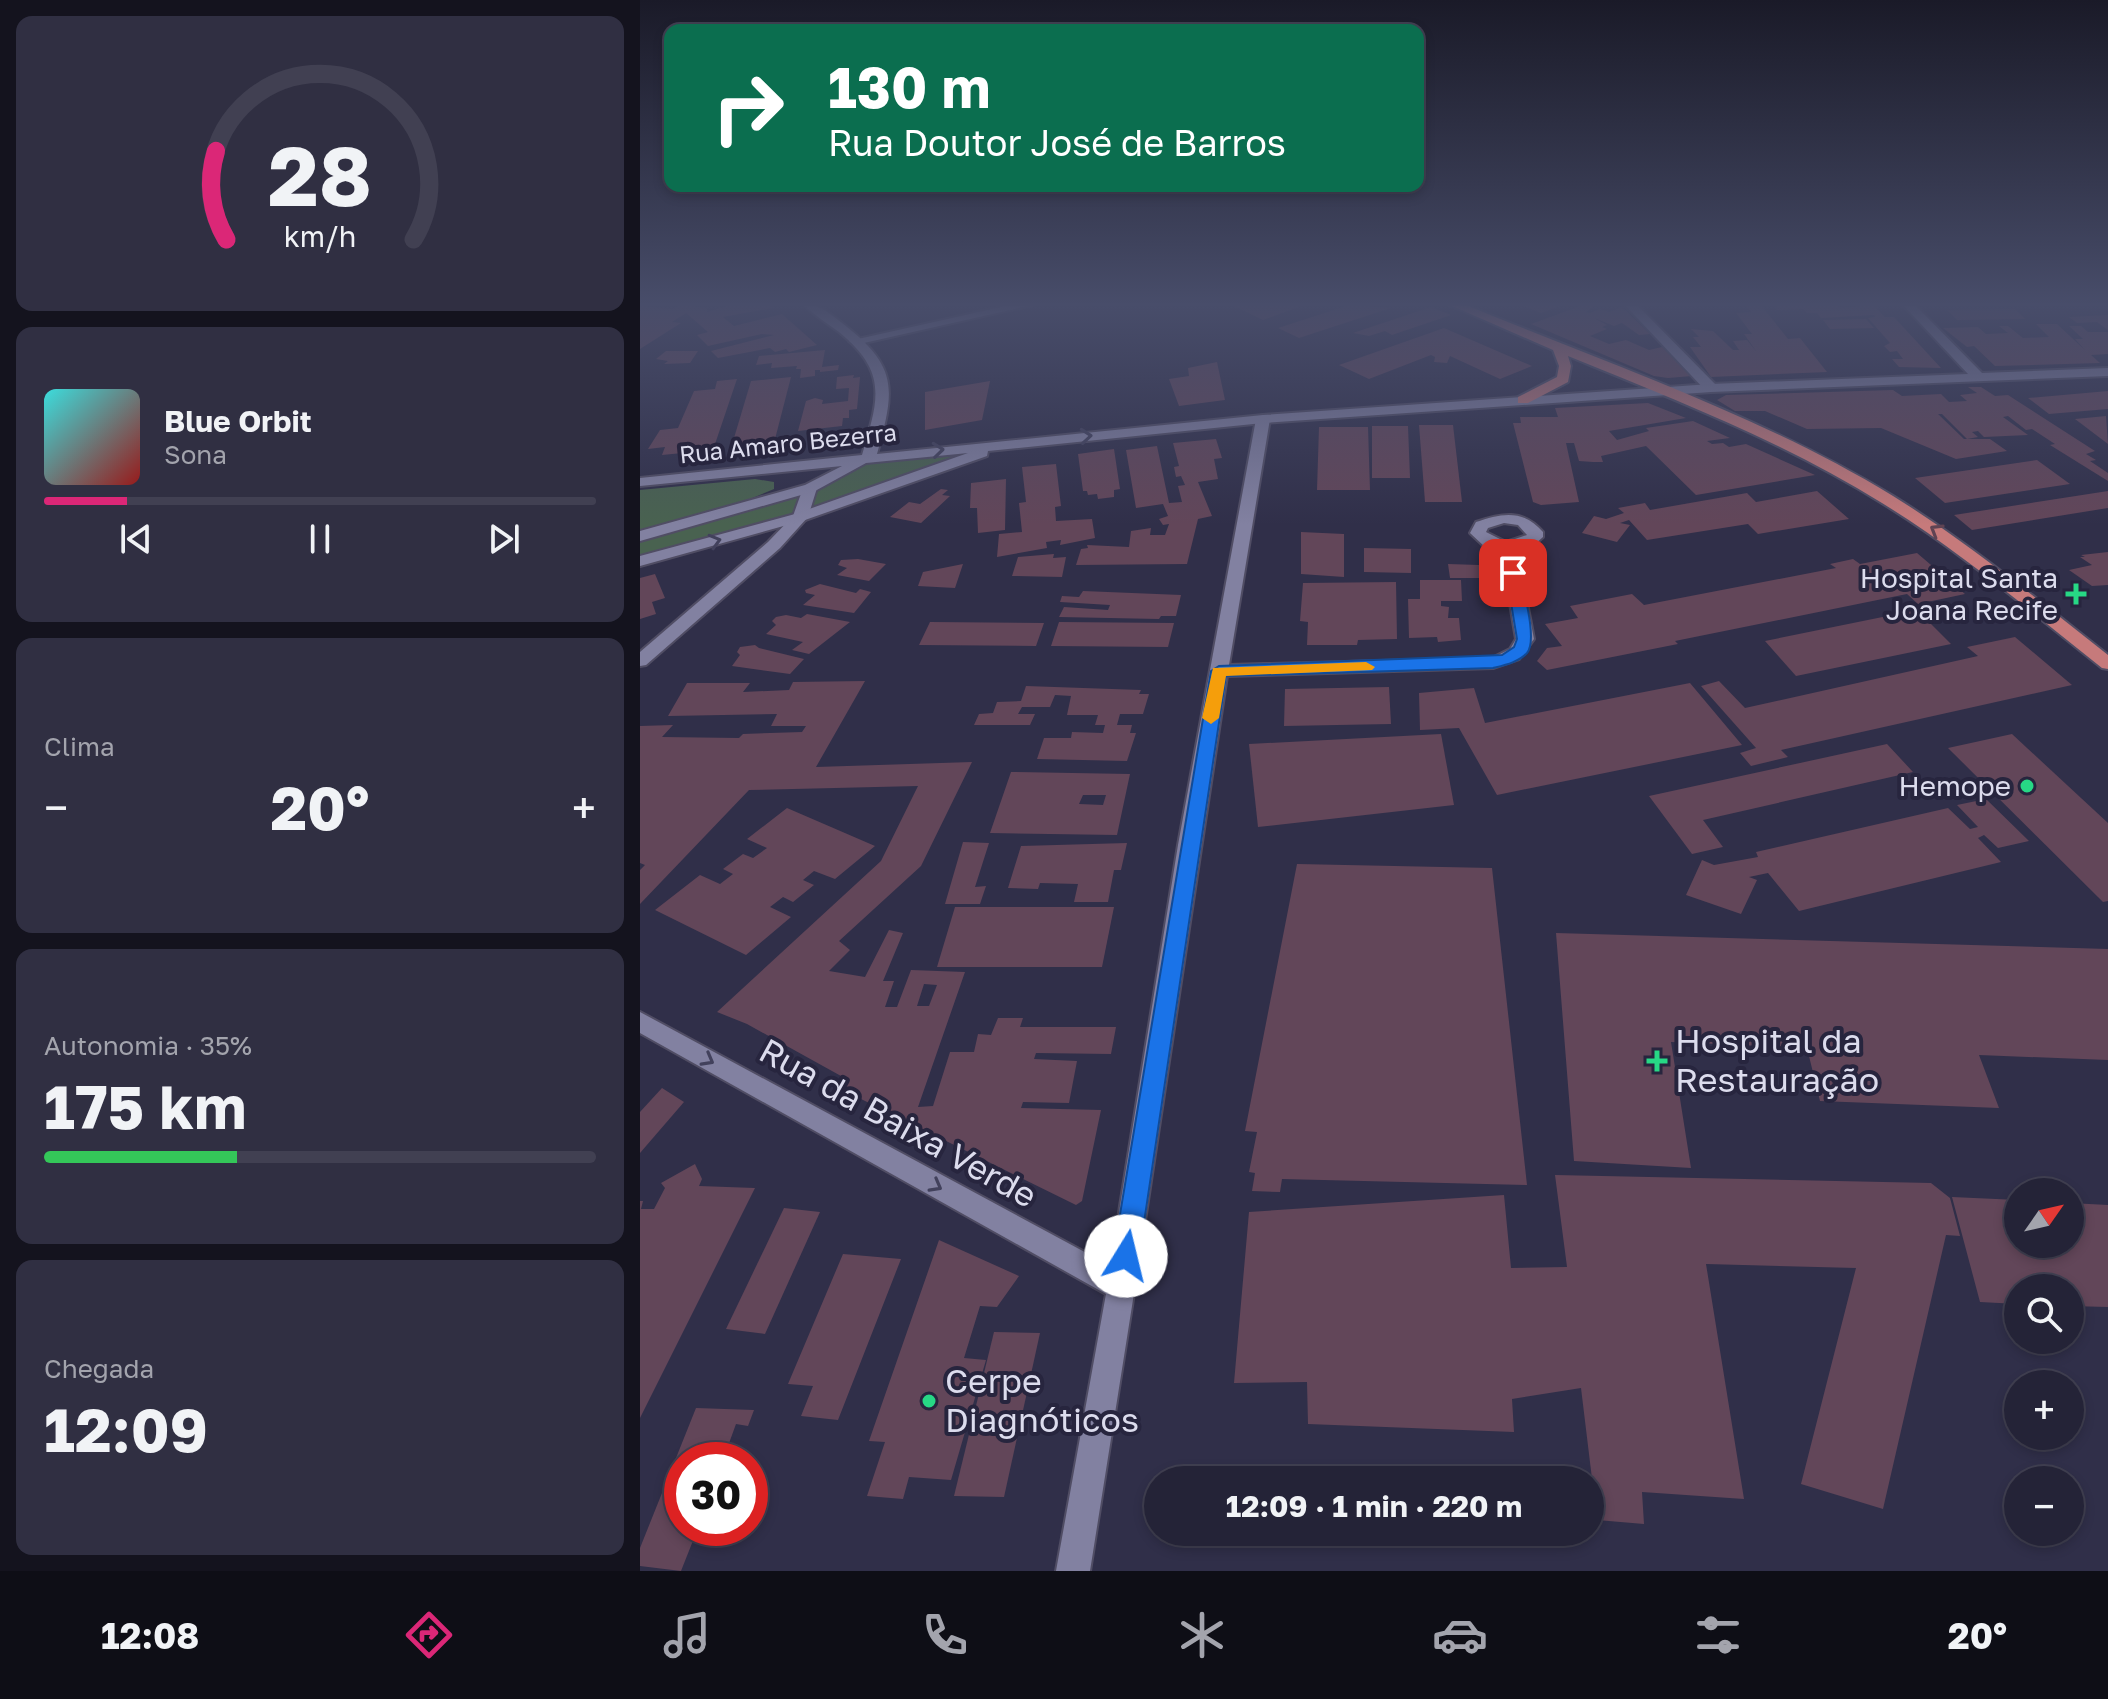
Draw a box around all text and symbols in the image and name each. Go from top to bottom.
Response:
text: 130 m [828,53,990,120]
icon: right [696,56,800,160]
text: Rua Doutor José de Barros [828,121,1286,164]
text: 28 [268,123,372,223]
text: km/h [284,219,356,253]
text: Blue Orbit [164,403,312,439]
street label: Rua Amaro Bezerra [678,417,898,468]
one-way arrow [1079,427,1092,444]
text: Sona [164,439,227,470]
one-way arrow [932,441,945,458]
icon: previous [114,517,158,561]
icon: pause [298,517,342,561]
icon: next [482,517,526,561]
one-way arrow [1930,524,1945,540]
one-way arrow [708,533,722,550]
pin [1479,539,1547,607]
icon: arrive [1491,551,1535,595]
place label: Hospital Santa Joana Recife [1860,561,2058,626]
marker: Hospital Santa Joana Recife [2065,583,2087,605]
text: Clima [44,731,115,762]
place label: Hemope [1898,769,2011,802]
text: 20° [271,771,370,843]
marker: Hemope [2018,777,2036,795]
text: − [44,781,68,834]
text: + [572,781,596,834]
place label: Hospital da Restauração [1675,1020,1879,1099]
street label: Rua da Baixa Verde [753,1029,1044,1215]
text: Autonomia · 35% [44,1030,252,1061]
one-way arrow [700,1050,714,1066]
marker: Hospital da Restauração [1646,1050,1668,1072]
text: 175 km [44,1070,247,1142]
one-way arrow [928,1176,942,1191]
north arrow [2004,1178,2084,1258]
map controls [2004,1178,2084,1546]
position arrow [1084,1214,1168,1298]
button: search [2004,1274,2084,1354]
text: Chegada [44,1353,154,1384]
place label: Cerpe Diagnóticos [945,1360,1139,1439]
button: + [2004,1370,2084,1450]
marker: Cerpe Diagnóticos [920,1392,938,1410]
text: 12:09 [44,1393,208,1465]
speed limit sign: 30 [664,1442,768,1546]
button: − [2004,1466,2084,1546]
text: 12:09 · 1 min · 220 m [1226,1488,1522,1524]
icon: directions [401,1607,457,1663]
icon: music [659,1607,715,1663]
icon: phone [917,1607,973,1663]
icon: climate [1174,1607,1230,1663]
icon: car [1432,1607,1488,1663]
icon: filters [1690,1607,1746,1663]
text: 12:08 [101,1614,199,1657]
text: 20° [1948,1614,2007,1657]

